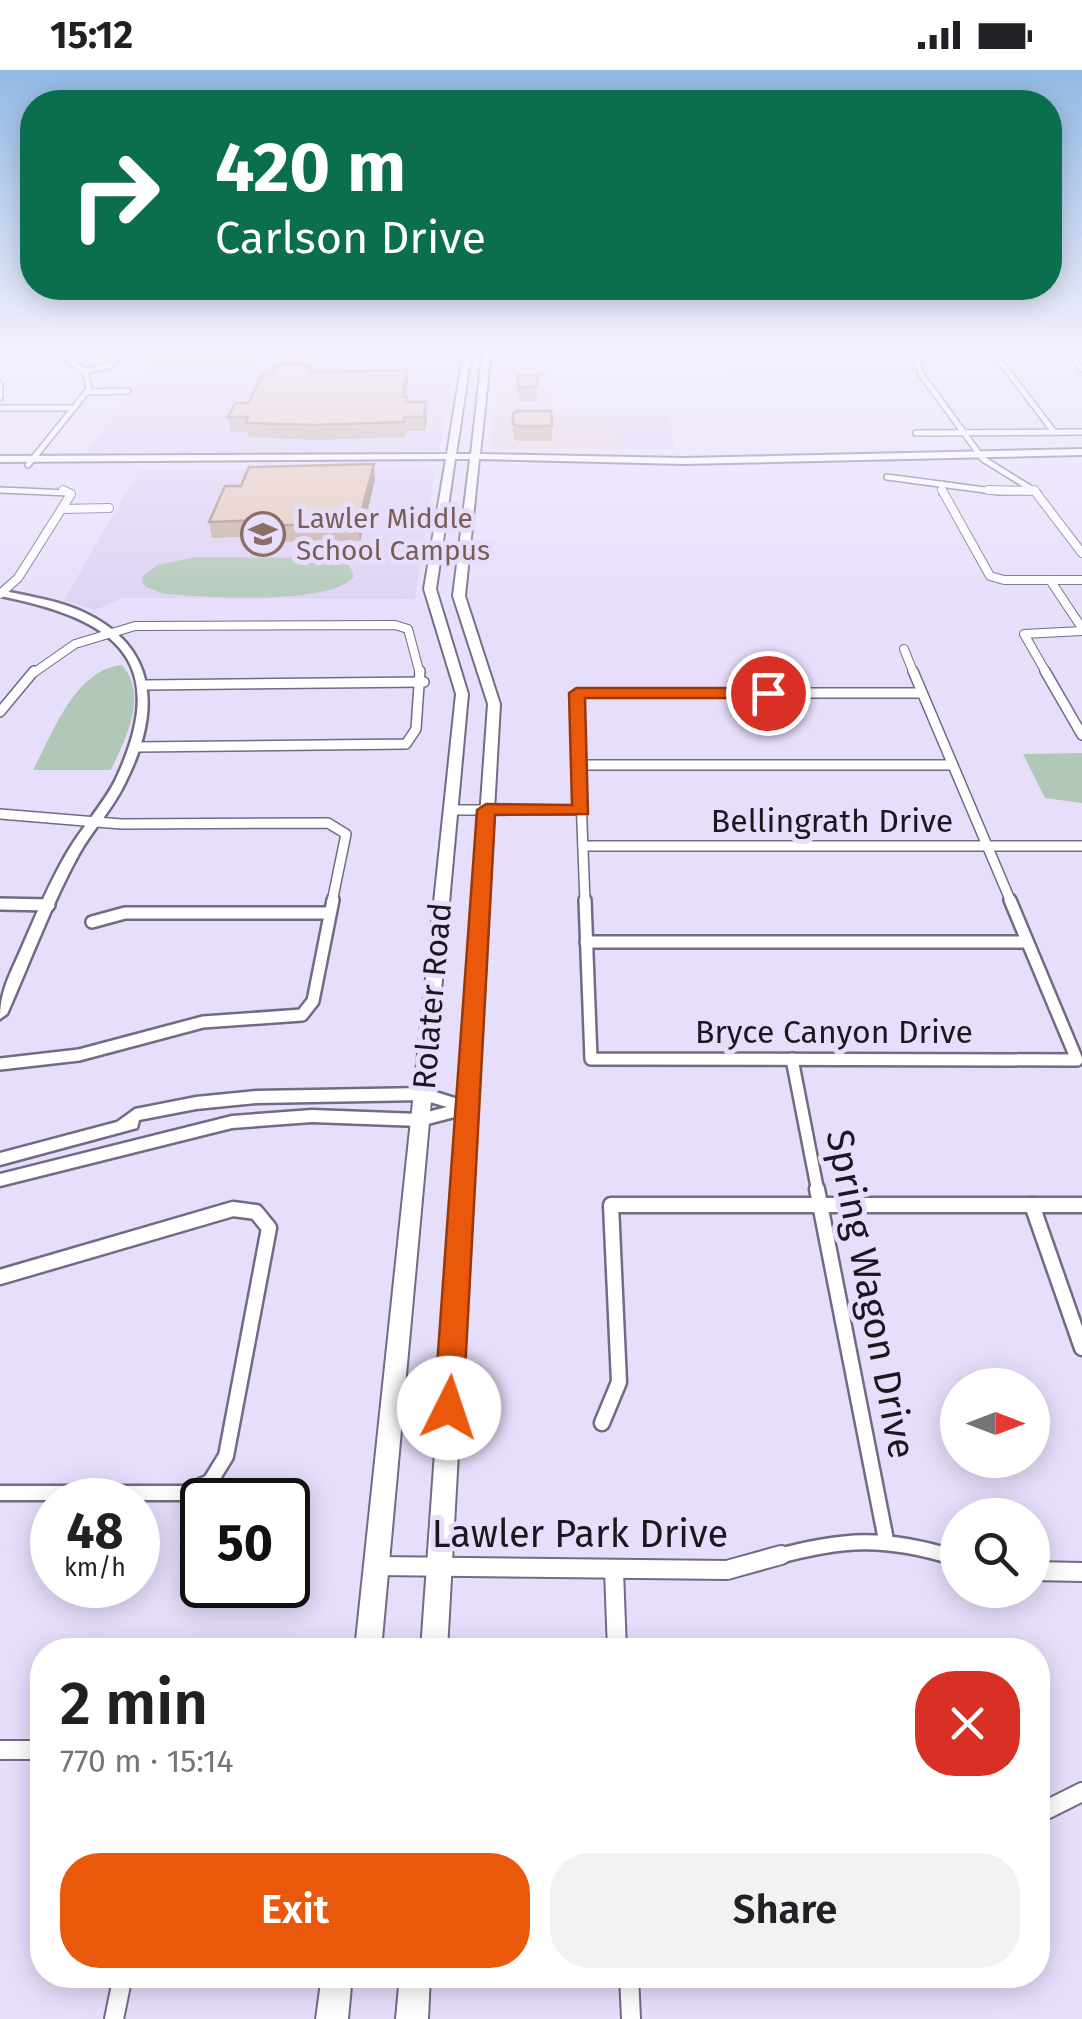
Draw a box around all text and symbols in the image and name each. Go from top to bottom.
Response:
text: 15:12 [50,12,133,58]
text: 420 m [215,126,406,210]
icon: right [50,130,180,260]
text: Carlson Drive [215,211,486,265]
place label: Lawler Middle School Campus [296,502,490,567]
school or university icon: Lawler Middle School Campus [240,511,286,557]
pin [726,651,811,736]
icon: arrive [741,666,796,721]
street label: Bellingrath Drive [711,802,953,840]
street label: Rolater Road [405,901,459,1091]
street label: Bryce Canyon Drive [695,1013,973,1051]
street label: Spring Wagon Drive [817,1126,925,1462]
position arrow [397,1356,501,1460]
north arrow [940,1368,1050,1478]
map controls [940,1368,1050,1608]
speed limit sign: 50 [180,1478,310,1608]
button: search [940,1498,1050,1608]
text: 48 [66,1501,124,1561]
street label: Lawler Park Drive [432,1511,728,1557]
text: km/h [64,1553,126,1583]
text: 2 min [60,1668,208,1740]
button: close [915,1671,1020,1776]
text: 770 m · 15:14 [60,1742,234,1780]
button: Exit [60,1853,530,1968]
button: Share [550,1853,1020,1968]

